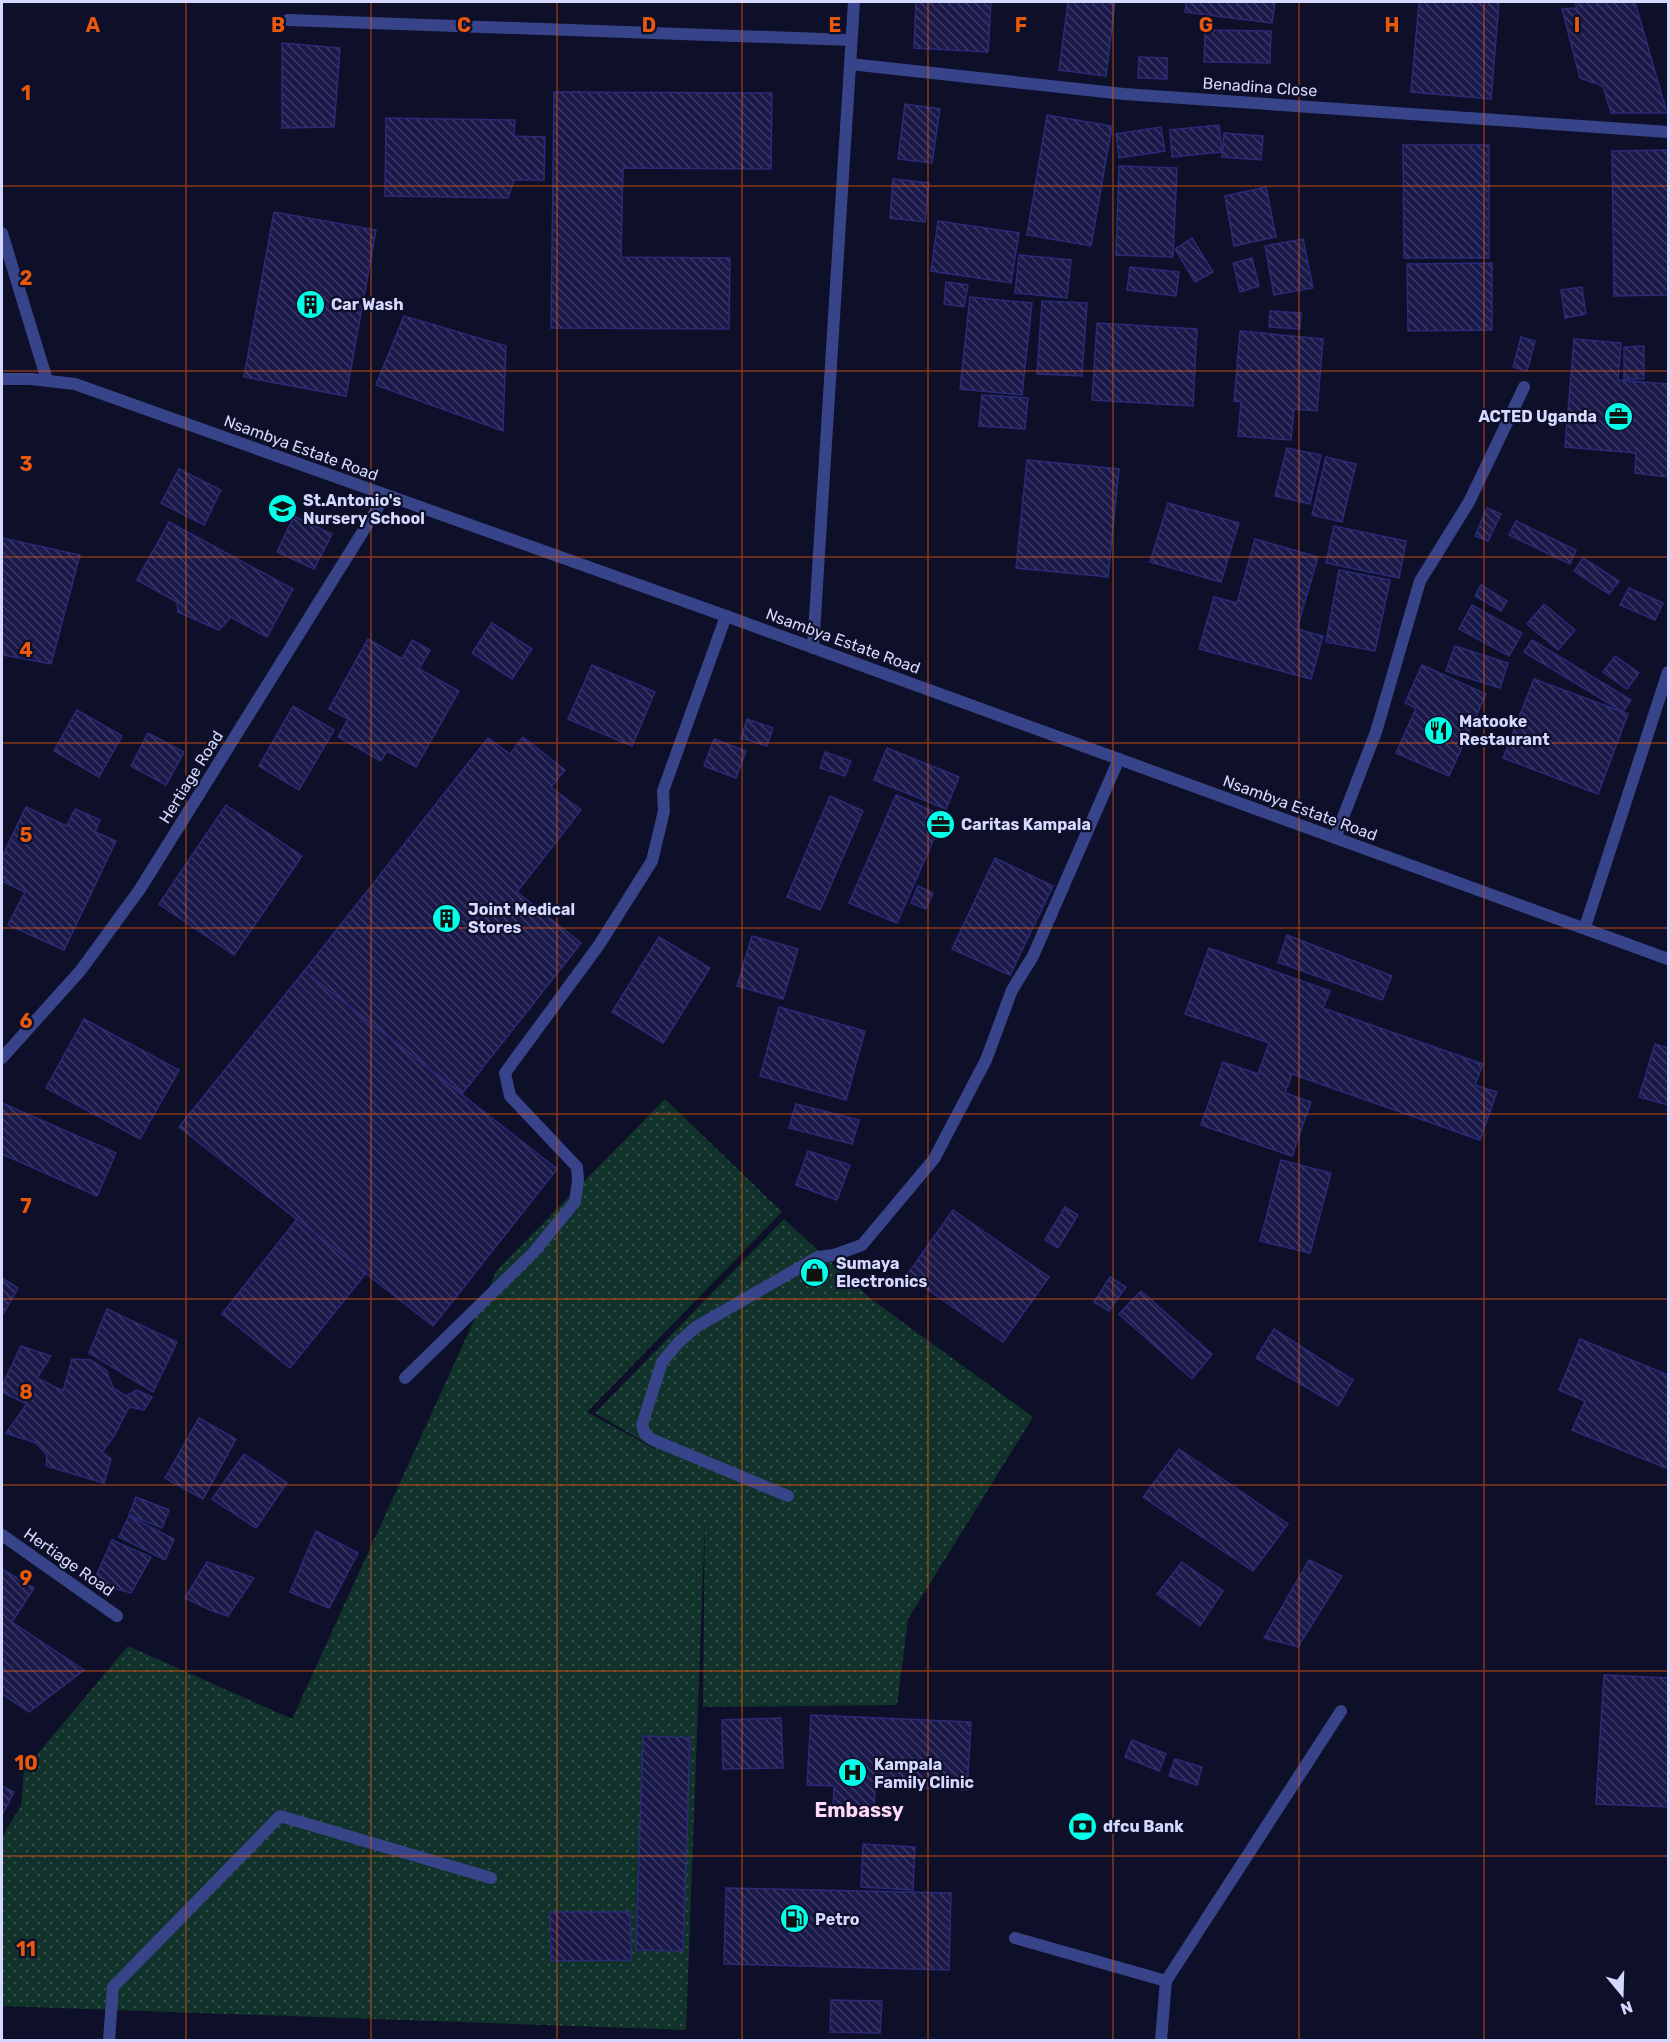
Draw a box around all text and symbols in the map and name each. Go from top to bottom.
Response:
text: A [86,13,101,37]
text: B [271,13,285,37]
text: C [457,13,471,37]
text: D [642,13,656,37]
text: E [829,13,841,37]
text: F [1015,13,1027,37]
text: G [1199,13,1213,37]
text: H [1385,13,1399,37]
text: I [1574,13,1580,37]
street label: Benadina Close [1202,74,1318,100]
text: 1 [21,81,31,105]
text: 2 [20,266,33,290]
building icon: Car Wash [294,288,326,320]
place label: Car Wash [331,295,404,314]
office icon: ACTED Uganda [1602,400,1634,432]
place label: ACTED Uganda [1478,407,1597,426]
street label: Nsambya Estate Road [221,411,381,485]
text: 3 [19,452,33,476]
place label: St.Antonio's Nursery School [303,491,425,528]
school or university icon: St.Antonio's Nursery School [266,493,298,525]
street label: Nsambya Estate Road [763,604,923,678]
text: 4 [19,638,33,662]
place label: Matooke Restaurant [1459,712,1550,749]
restaurant icon: Matooke Restaurant [1422,714,1454,746]
street label: Hertiage Road [155,727,227,827]
street label: Nsambya Estate Road [1220,771,1380,845]
office icon: Caritas Kampala [924,808,956,840]
place label: Caritas Kampala [961,815,1091,834]
text: 5 [20,823,33,847]
place label: Joint Medical Stores [468,900,575,937]
building icon: Joint Medical Stores [431,902,463,934]
text: 6 [19,1009,33,1033]
text: 7 [20,1194,32,1218]
place label: Sumaya Electronics [836,1254,927,1291]
shop icon: Sumaya Electronics [799,1256,831,1288]
text: 8 [19,1380,33,1404]
street label: Hertiage Road [20,1524,118,1600]
text: 9 [20,1566,33,1590]
text: 10 [14,1751,38,1775]
place label: Kampala Family Clinic [874,1755,974,1792]
hospital icon: Kampala Family Clinic [837,1757,869,1789]
district label: Embassy [814,1798,904,1822]
bank icon: dfcu Bank [1066,1810,1098,1842]
place label: dfcu Bank [1103,1817,1184,1836]
fuel station icon: Petro [778,1903,810,1935]
place label: Petro [815,1910,860,1929]
text: 11 [16,1937,36,1961]
north arrow [1592,1964,1652,2024]
text: N [1618,1997,1635,2019]

